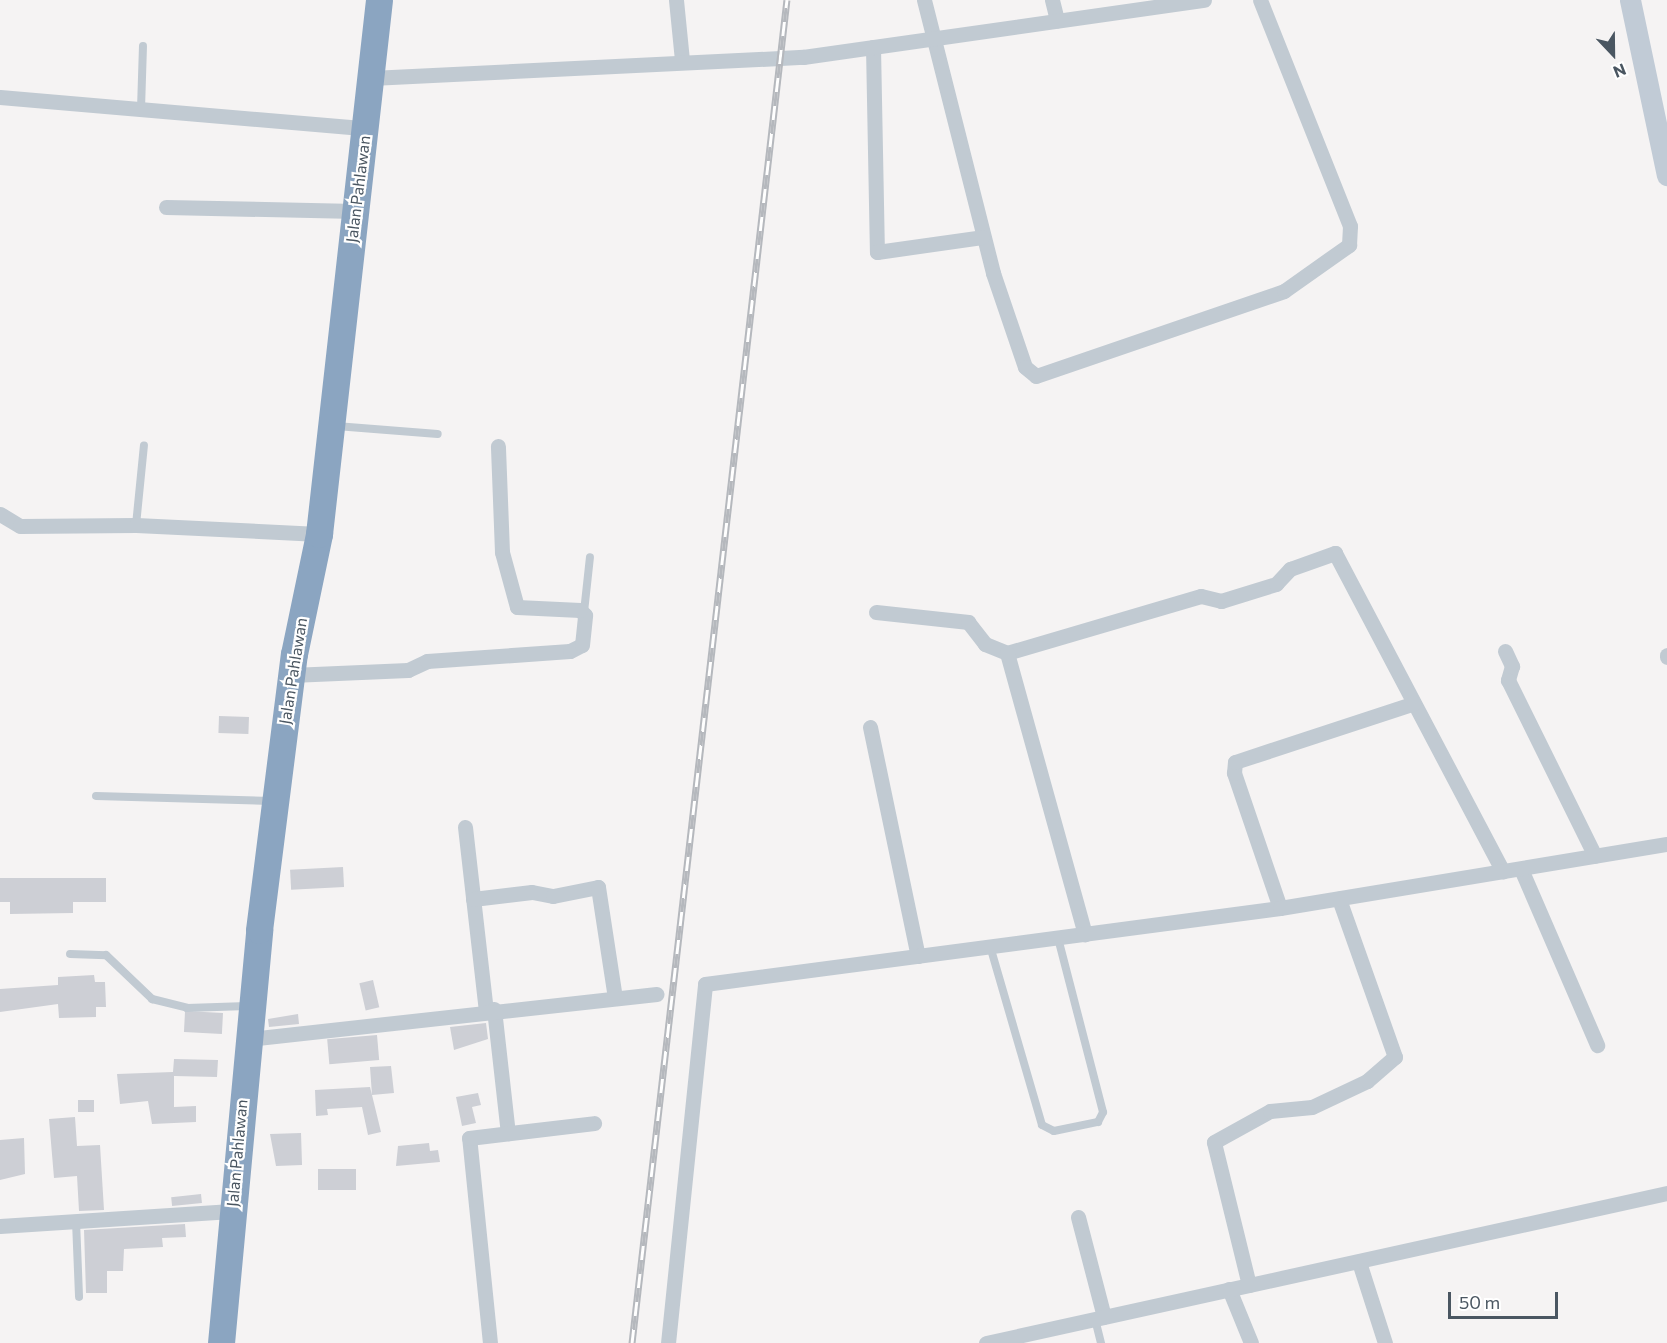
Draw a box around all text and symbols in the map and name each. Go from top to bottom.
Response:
north arrow [1583,24,1643,84]
text: N [1611,60,1629,82]
street label: Jalan Pahlawan [342,134,374,244]
street label: Jalan Pahlawan [275,616,311,726]
street label: Jalan Pahlawan [223,1099,251,1207]
scale bar [1451,1280,1560,1318]
text: 50 m [1459,1291,1500,1313]

